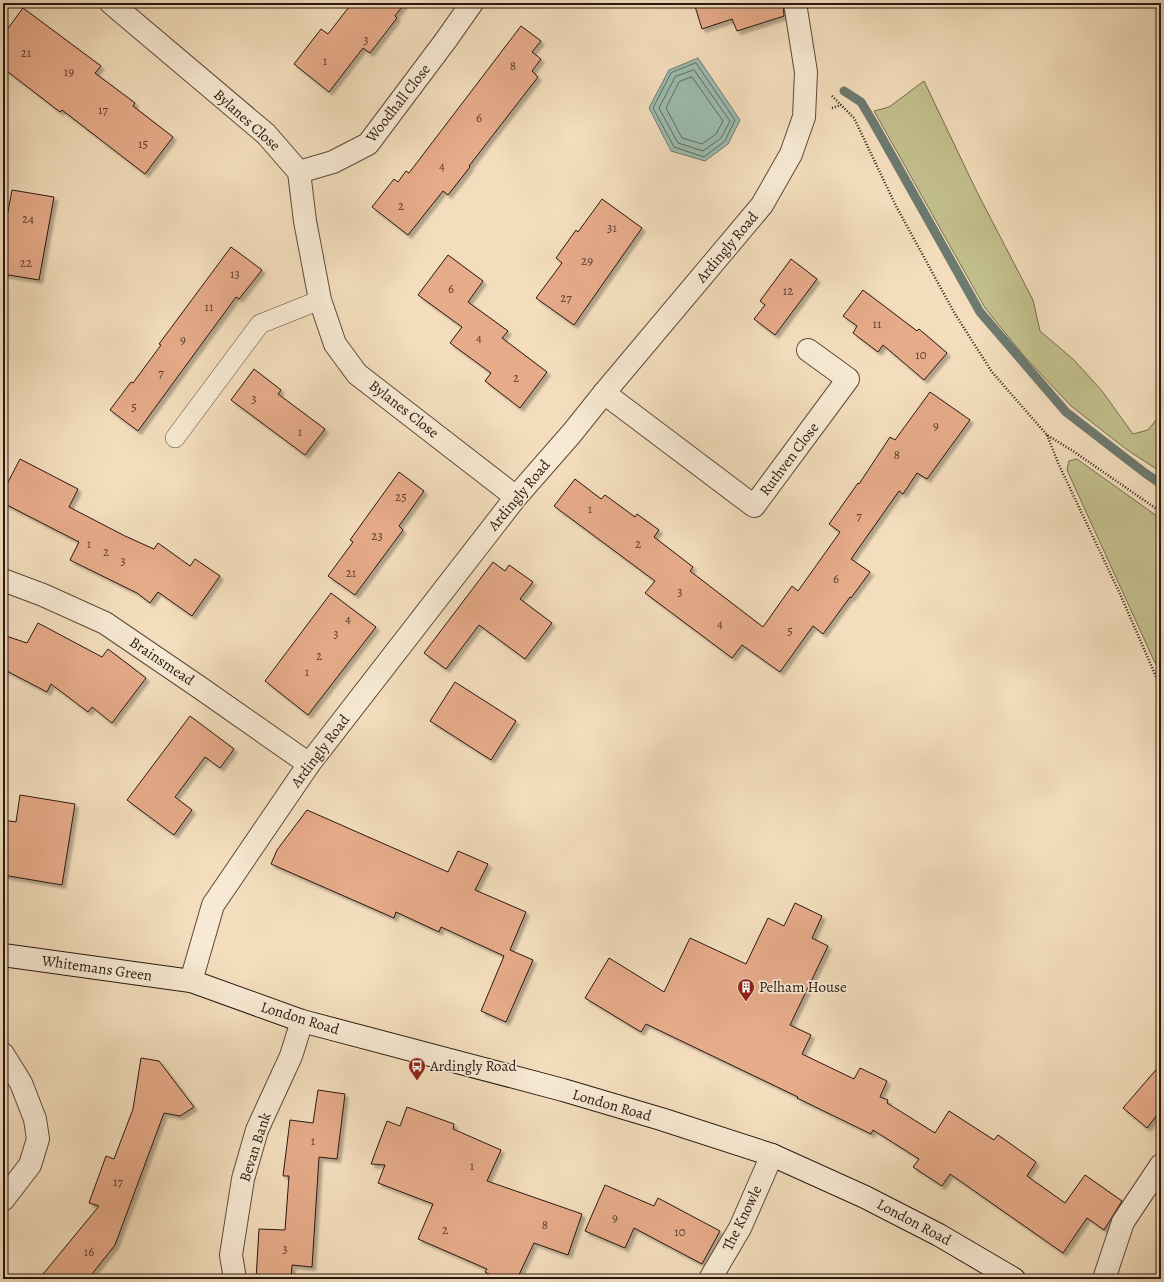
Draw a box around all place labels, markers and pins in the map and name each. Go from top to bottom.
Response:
building icon: Pelham House [736,977,756,1002]
place label: Pelham House [759,977,847,997]
bus stop icon: Ardingly Road [407,1056,427,1081]
place label: Ardingly Road [429,1056,518,1076]

